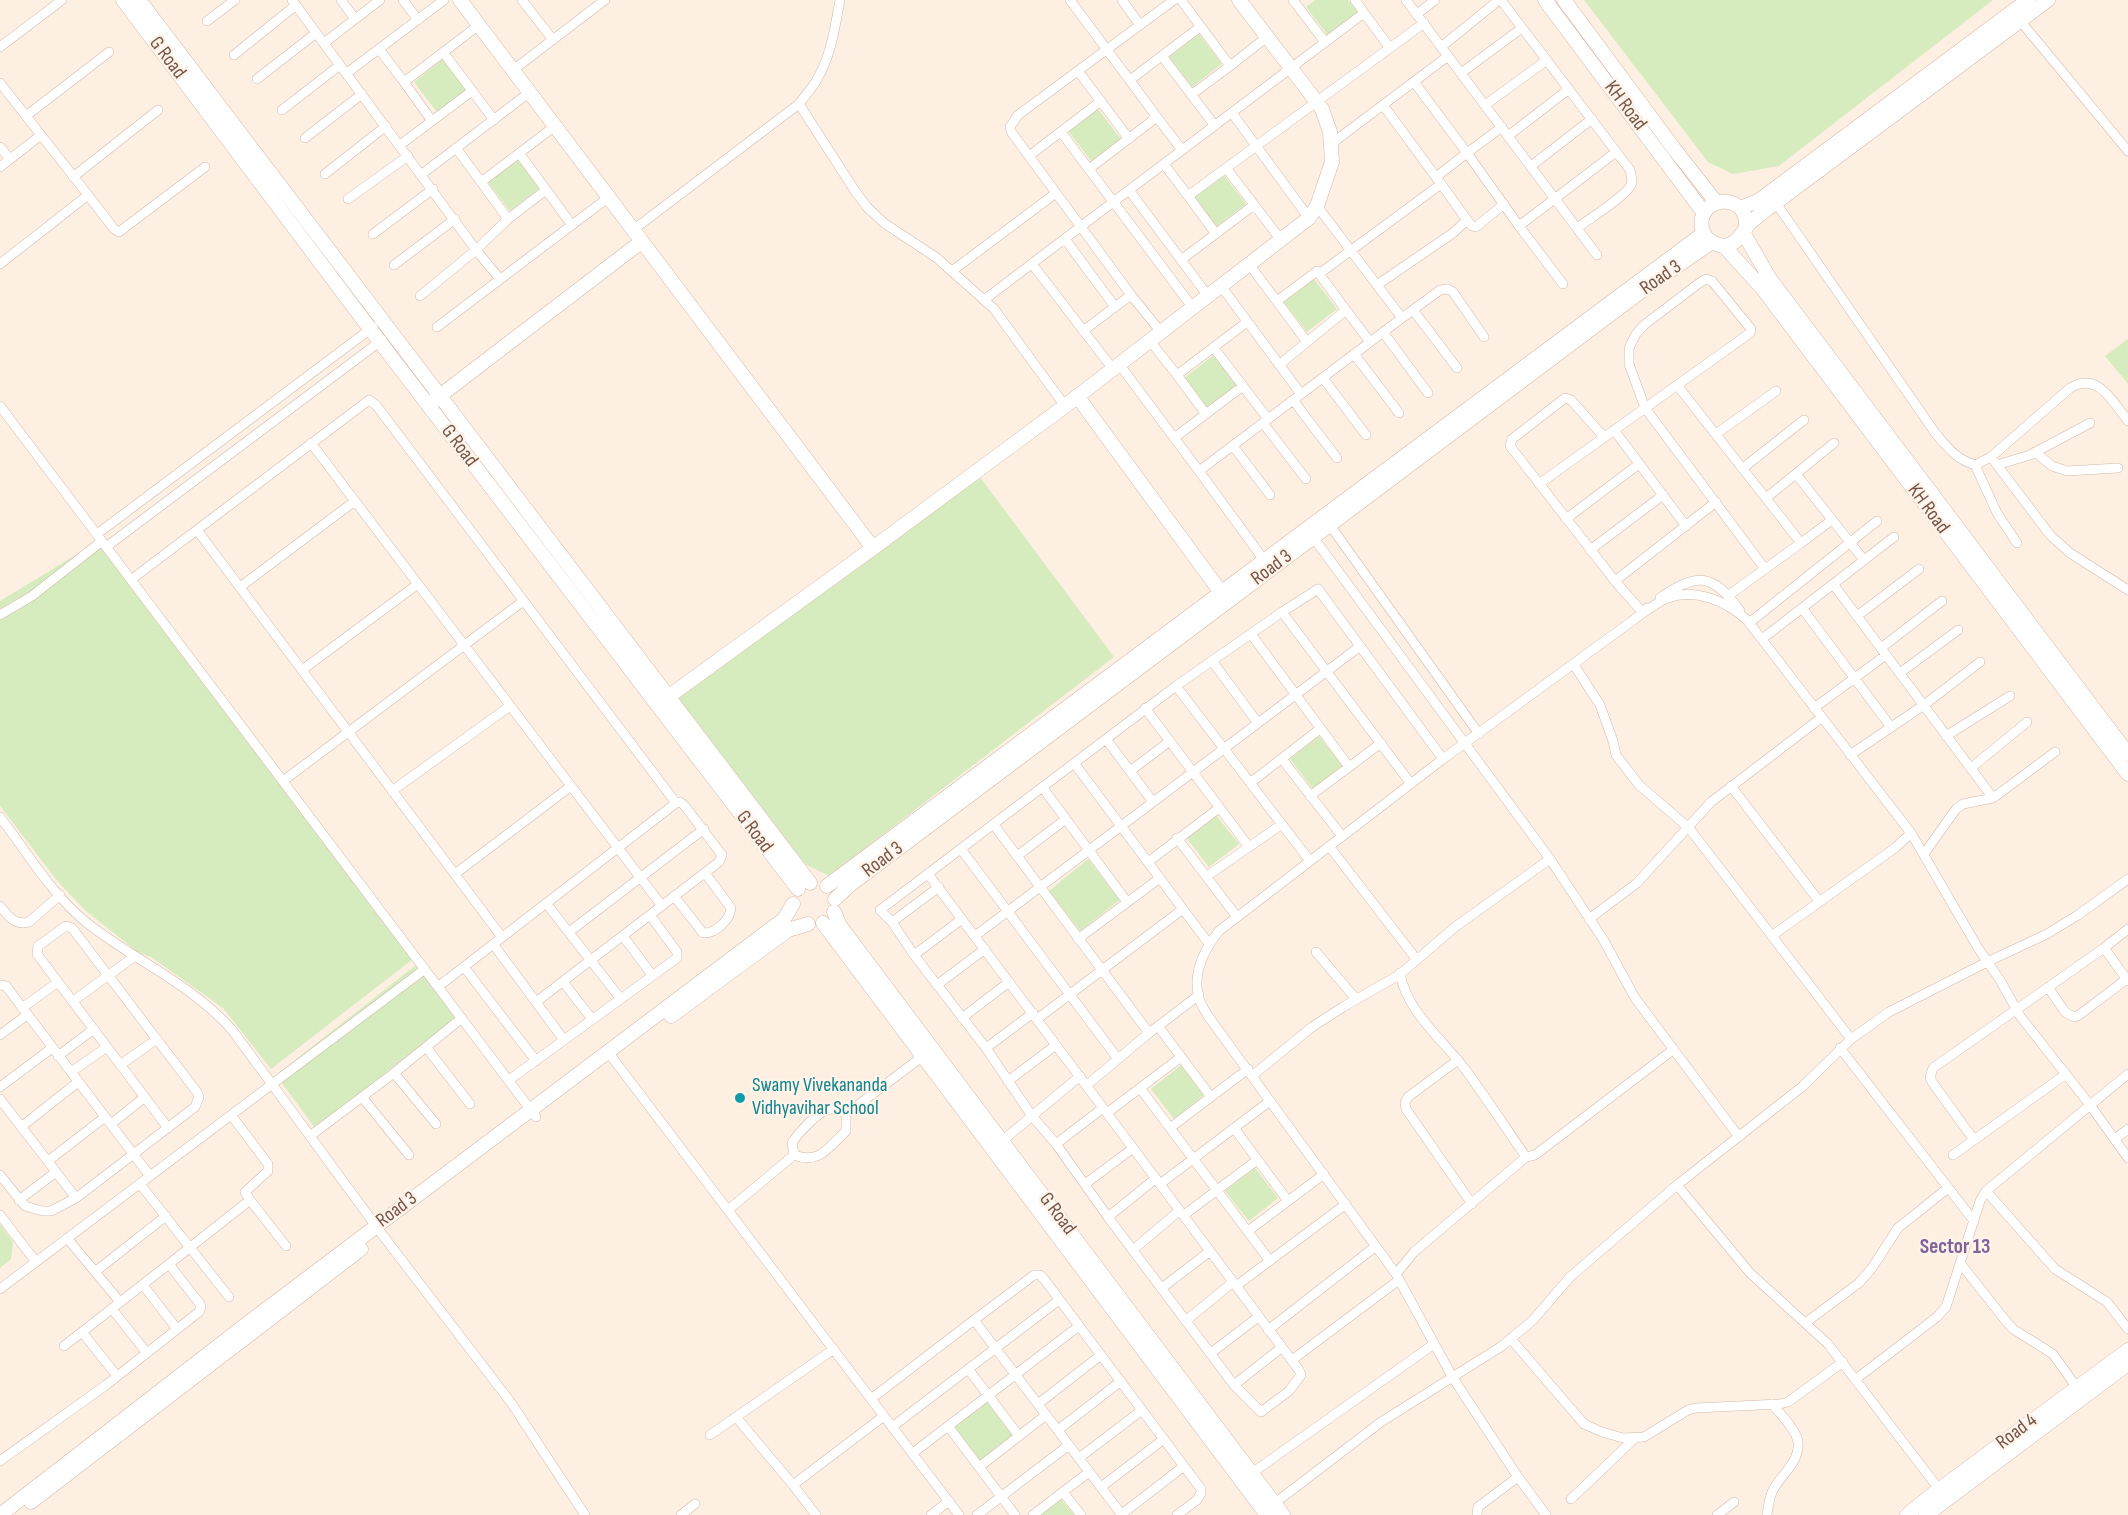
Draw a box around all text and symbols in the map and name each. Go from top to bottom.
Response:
street label: G Road [143,32,191,84]
street label: KH Road [1599,77,1651,135]
street label: Road 3 [1636,255,1686,301]
street label: G Road [435,420,483,472]
street label: KH Road [1902,479,1954,539]
street label: Road 3 [1247,545,1297,591]
street label: G Road [730,806,778,858]
street label: Road 3 [858,837,908,883]
place label: Swamy Vivekananda Vidhyavihar School [752,1074,887,1121]
marker: Swamy Vivekananda Vidhyavihar School [733,1091,747,1105]
street label: Road 3 [372,1187,422,1233]
street label: G Road [1033,1188,1081,1240]
district label: Sector 13 [1920,1235,1990,1261]
street label: Road 4 [1992,1409,2042,1455]

